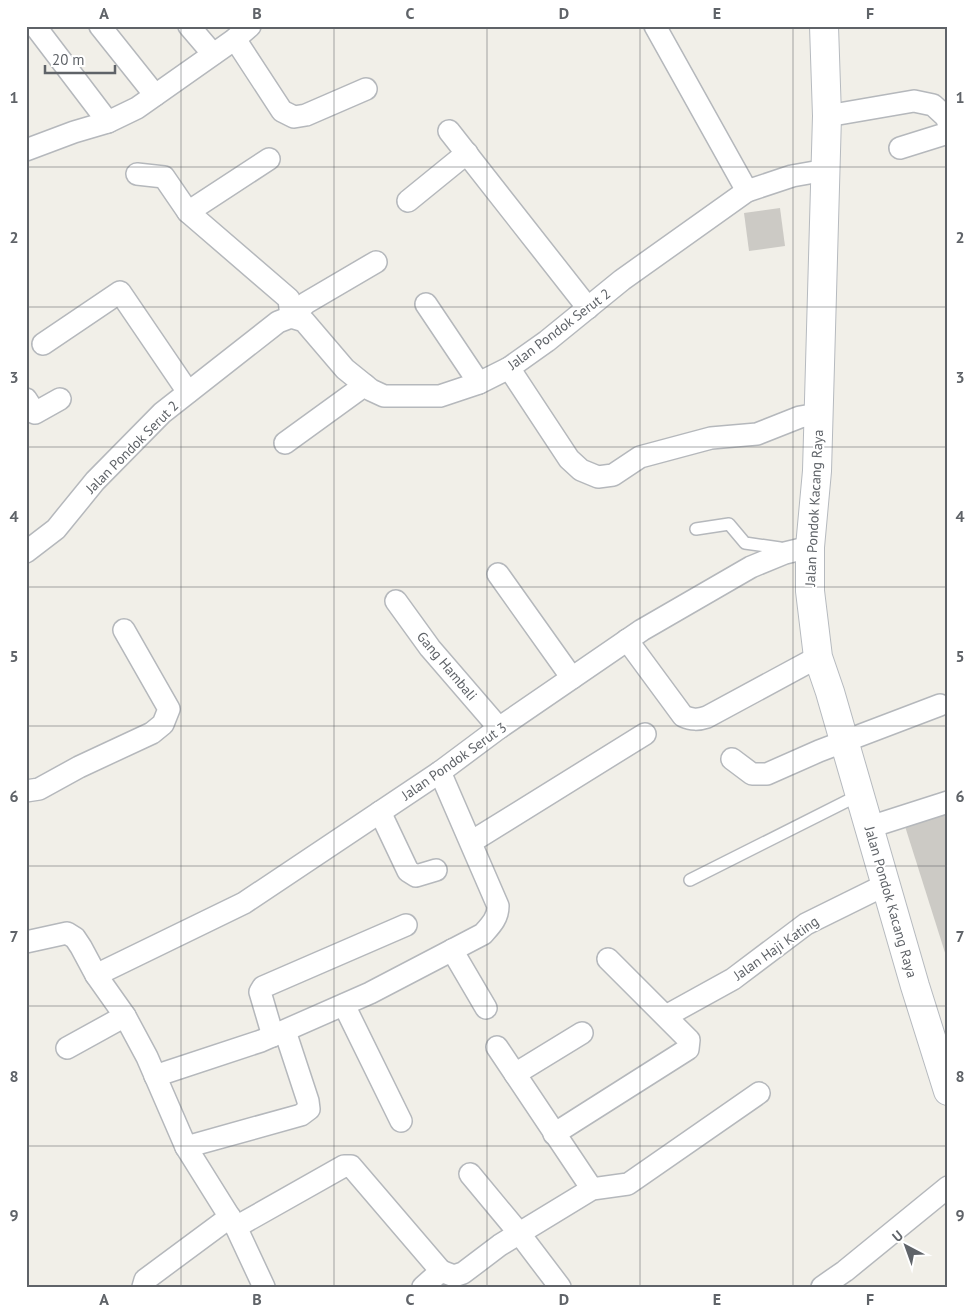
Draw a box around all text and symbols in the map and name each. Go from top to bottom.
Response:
text: A [99,3,109,23]
text: B [252,3,262,23]
text: C [406,3,415,23]
text: D [559,3,569,23]
text: E [713,3,721,23]
text: F [866,3,874,23]
scale bar [45,42,115,74]
text: 20 m [52,50,85,69]
text: 1 [9,87,19,107]
text: 1 [955,87,965,107]
text: 2 [9,227,19,247]
text: 2 [955,227,965,247]
street label: Jalan Pondok Serut 2 [503,285,614,374]
text: 3 [9,367,19,387]
text: 3 [955,367,965,387]
street label: Jalan Pondok Serut 2 [81,397,182,498]
street label: Jalan Pondok Kacang Raya [801,429,827,588]
text: 4 [9,506,19,526]
text: 4 [955,506,965,526]
street label: Gang Hambali [413,628,481,704]
text: 5 [9,646,19,666]
text: 5 [955,646,965,666]
street label: Jalan Pondok Serut 3 [397,718,510,804]
text: 6 [9,786,19,806]
text: 6 [955,786,965,806]
street label: Jalan Pondok Kacang Raya [860,823,921,980]
street label: Jalan Haji Kating [729,912,822,985]
text: 7 [9,926,19,946]
text: 7 [955,926,965,946]
text: 8 [9,1066,19,1086]
text: 8 [955,1066,965,1086]
text: 9 [9,1205,19,1225]
text: 9 [955,1205,965,1225]
north arrow [882,1220,932,1270]
text: U [888,1227,907,1246]
text: A [99,1289,109,1309]
text: B [252,1289,262,1309]
text: C [406,1289,415,1309]
text: D [559,1289,569,1309]
text: E [713,1289,721,1309]
text: F [866,1289,874,1309]

